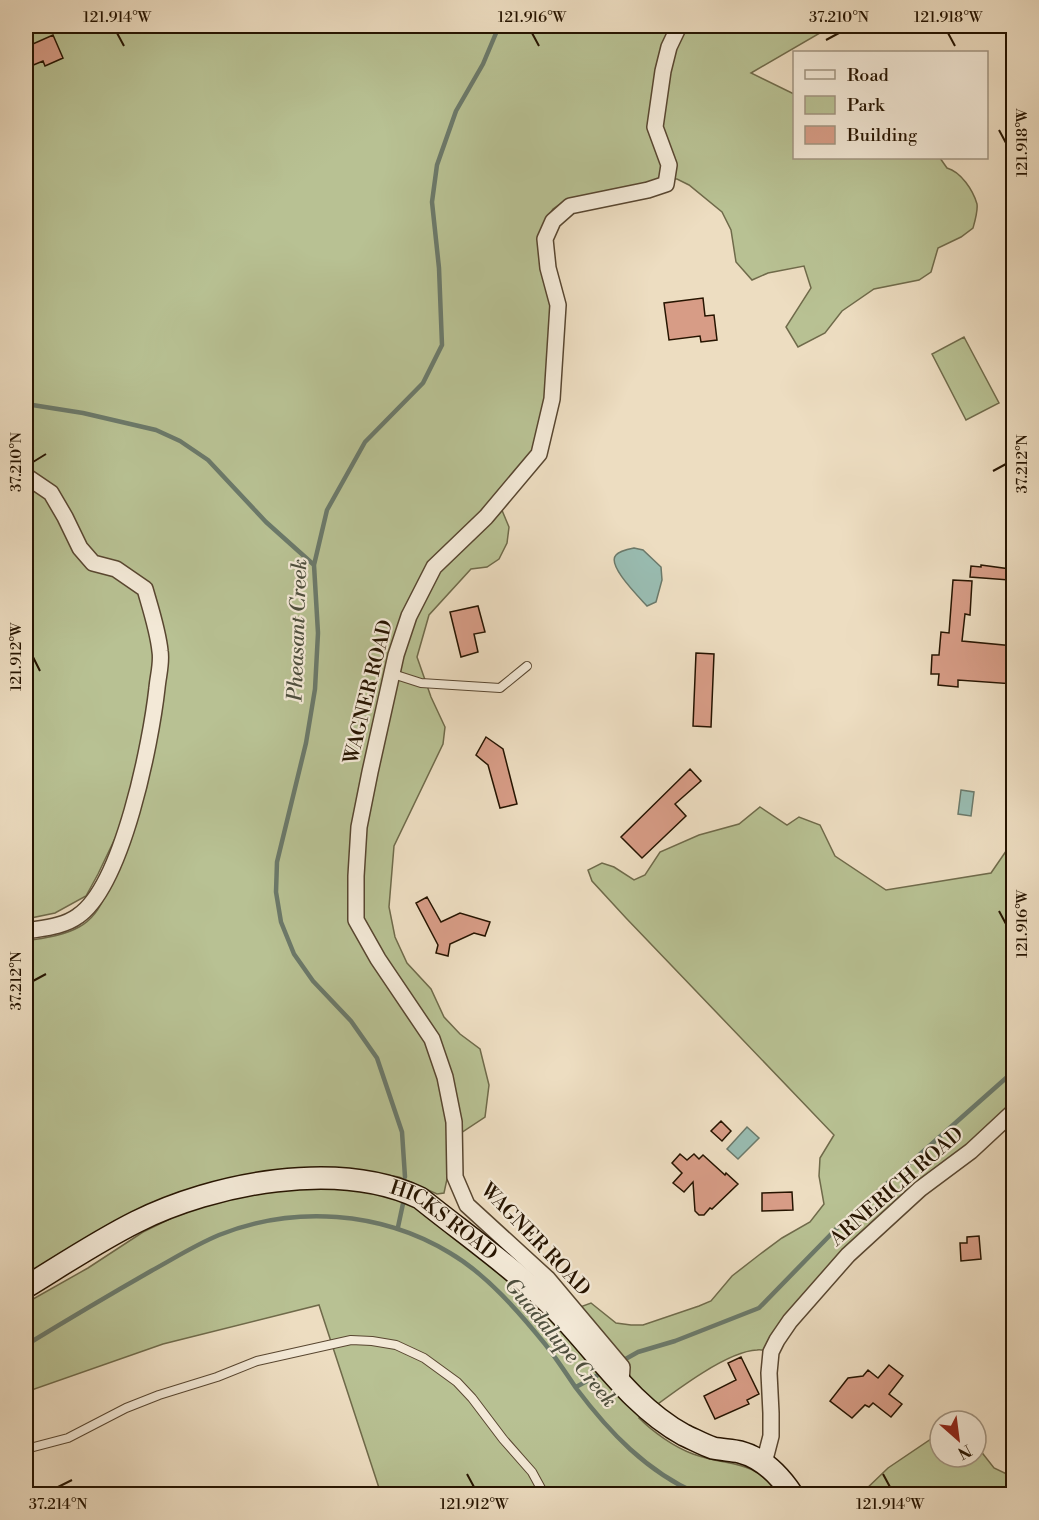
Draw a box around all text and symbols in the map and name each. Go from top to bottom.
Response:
text: 121.914°W [83,8,151,27]
text: 121.916°W [498,8,567,27]
text: 37.210°N [809,8,869,27]
text: 121.918°W [914,8,983,27]
legend [793,51,988,159]
text: Road [847,64,890,87]
text: Park [847,94,886,117]
text: 121.918°W [1013,108,1032,177]
text: Building [846,124,918,147]
text: 37.210°N [7,432,26,492]
text: 37.212°N [1013,434,1032,494]
water label: Pheasant Creek [282,558,313,703]
street label: WAGNER ROAD [339,617,399,768]
text: 121.912°W [7,622,26,691]
text: 121.916°W [1013,889,1032,958]
text: 37.212°N [7,951,26,1011]
street label: ARNERICH ROAD [824,1122,969,1253]
street label: HICKS ROAD [387,1175,503,1266]
street label: WAGNER ROAD [474,1177,595,1302]
water label: Guadalupe Creek [498,1273,622,1413]
north arrow [928,1409,988,1469]
text: N [954,1440,975,1463]
text: 37.214°N [29,1495,87,1514]
text: 121.912°W [440,1495,509,1514]
text: 121.914°W [856,1495,924,1514]

